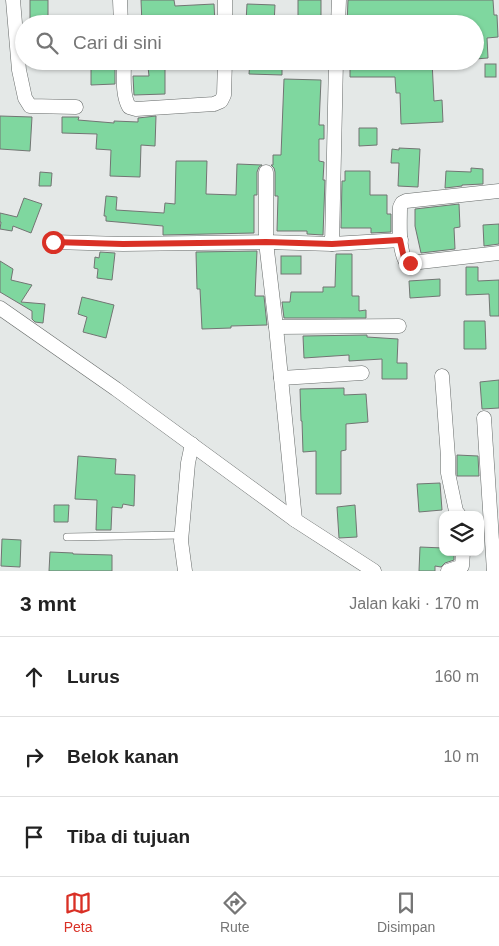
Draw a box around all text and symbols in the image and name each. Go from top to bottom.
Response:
search box [15,15,484,70]
icon: search [33,29,61,57]
text: Cari di sini [73,32,162,53]
route start [42,231,65,254]
route end [399,252,422,275]
map controls [439,511,484,556]
button: layers [439,511,484,556]
text: 3 mnt [20,592,76,615]
text: Jalan kaki · 170 m [349,595,479,612]
icon: ahead [20,663,48,691]
text: Lurus [67,666,120,687]
text: 160 m [435,668,479,685]
icon: right [20,743,48,771]
text: Belok kanan [67,746,179,767]
text: 10 m [443,748,479,765]
icon: arrive [20,823,48,851]
text: Tiba di tujuan [67,826,190,847]
tab: Peta [64,889,93,935]
tab: Rute [220,889,250,935]
tab: Disimpan [377,889,435,935]

